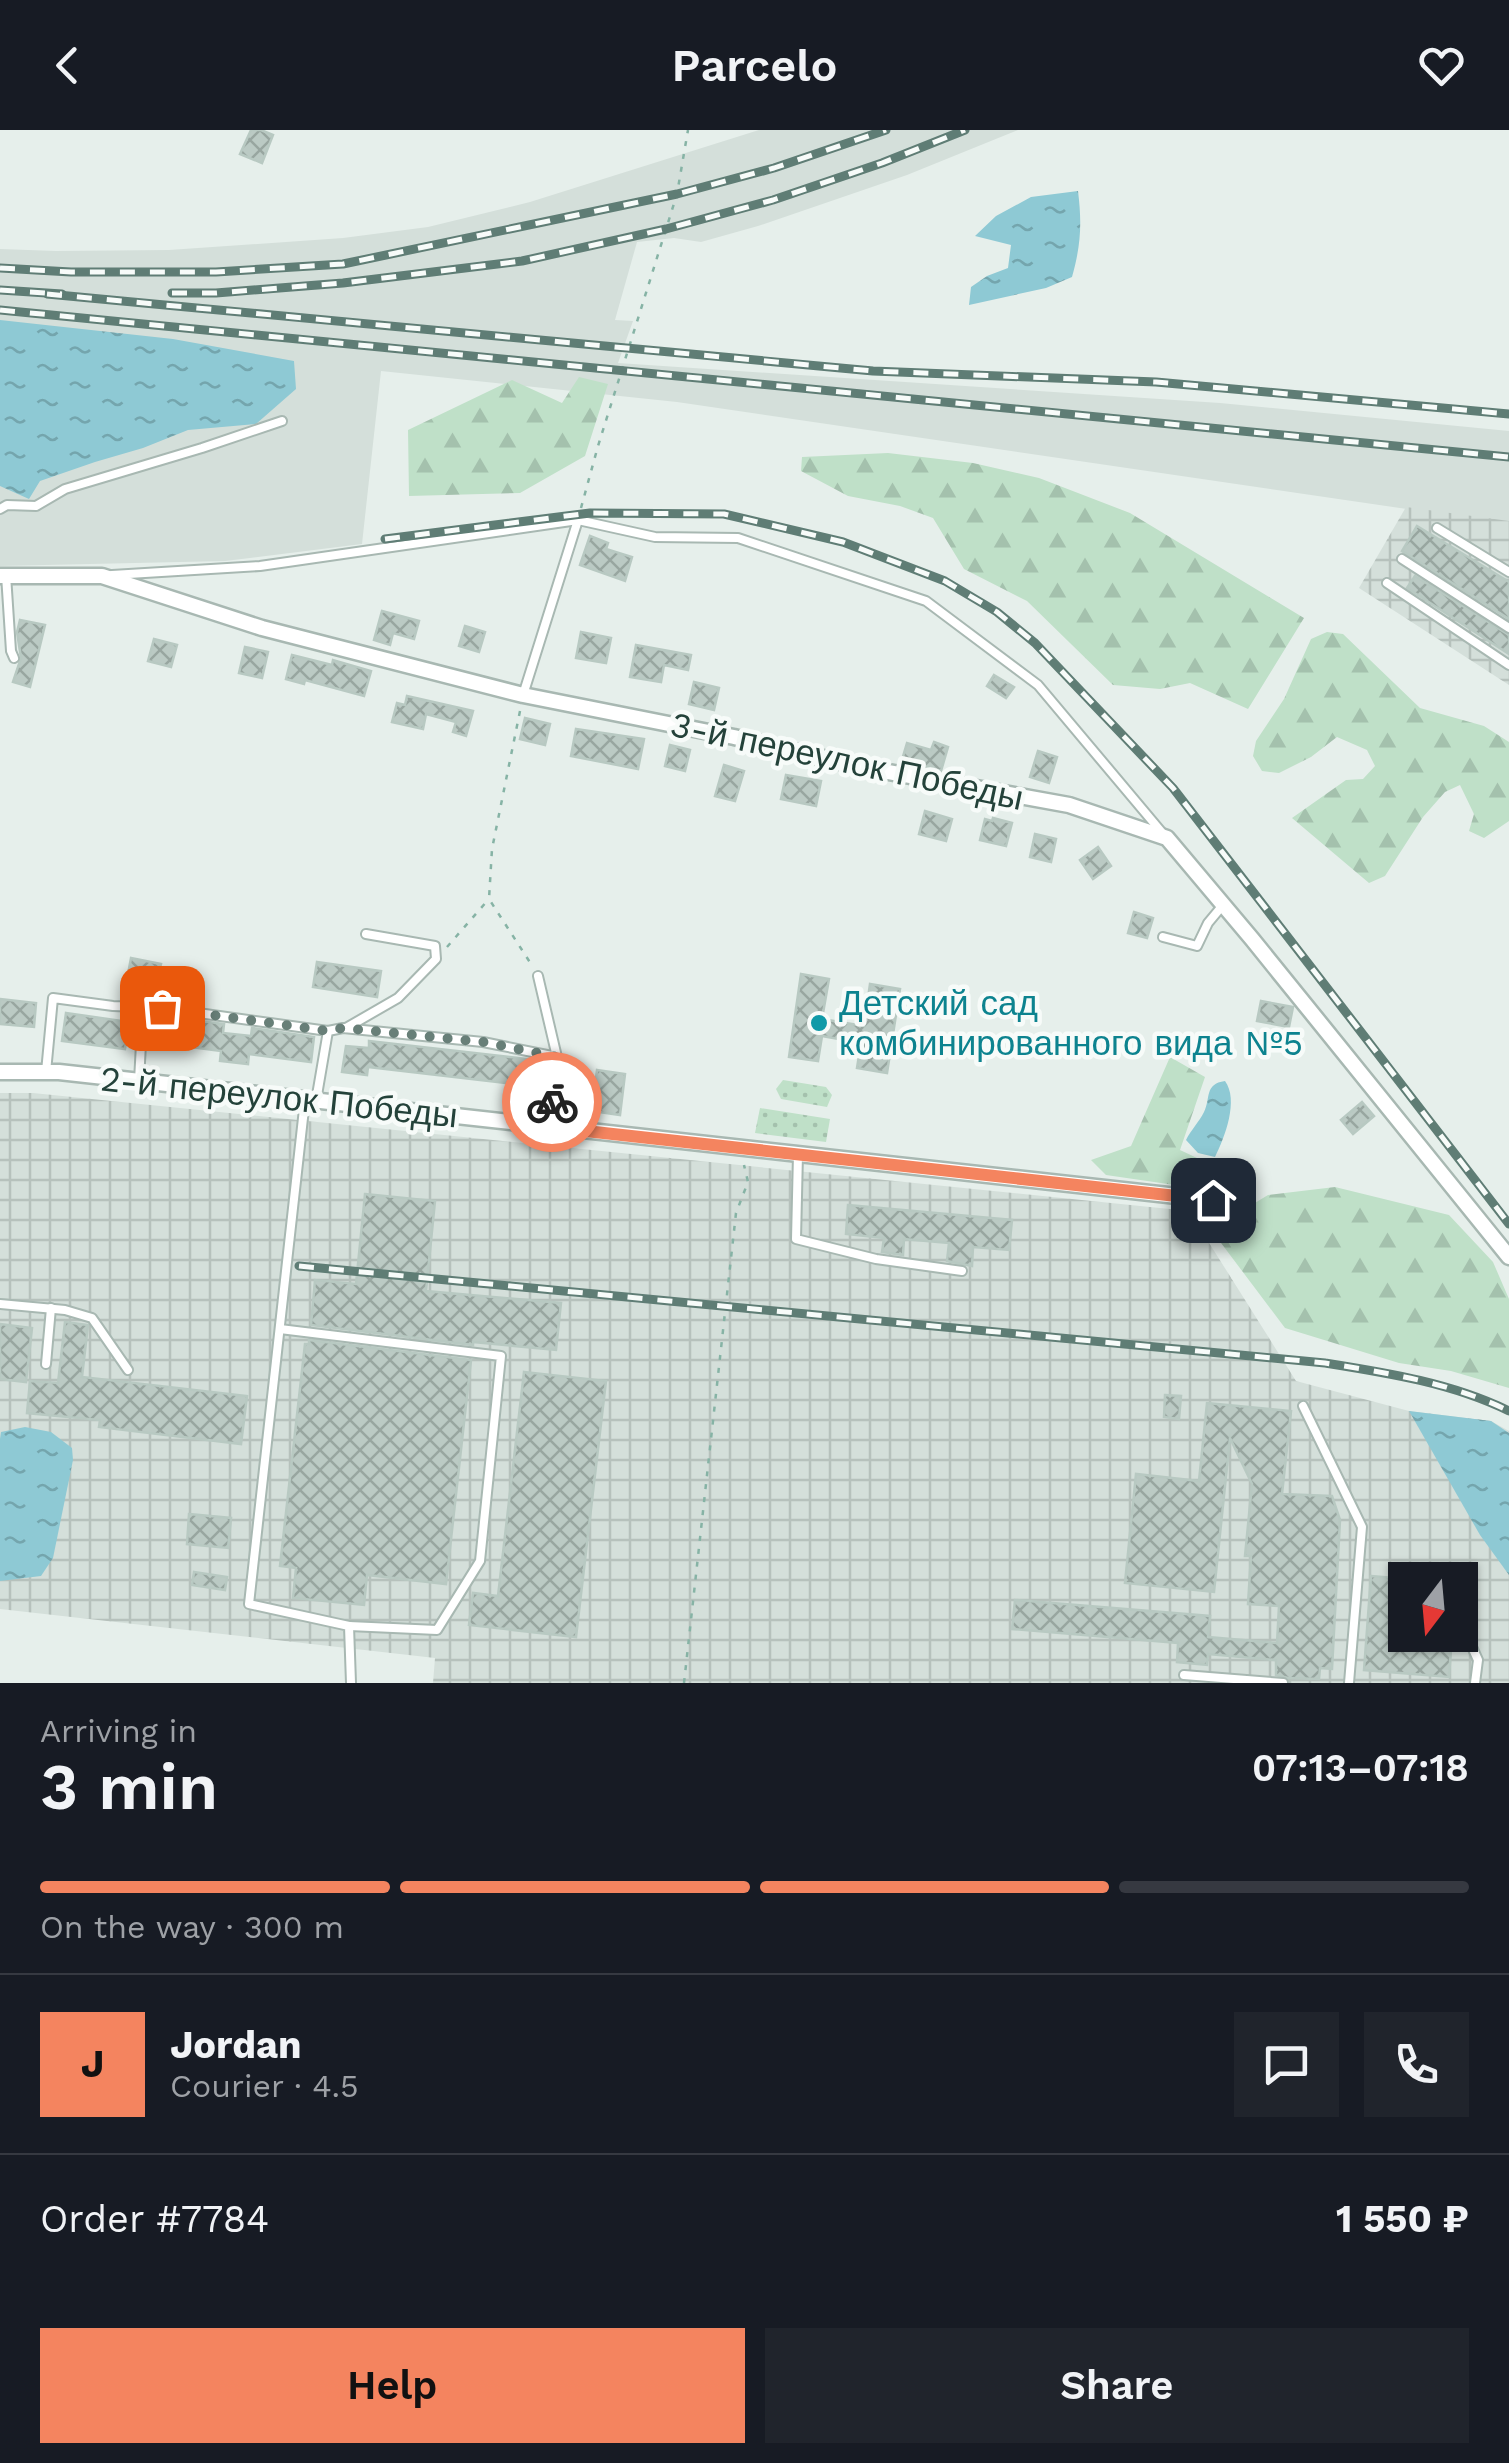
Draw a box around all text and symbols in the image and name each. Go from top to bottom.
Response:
icon: back [40,38,95,93]
icon: heart [1414,38,1469,93]
text: Parcelo [671,39,838,92]
street label: 3-й переулок Победы [667,703,1027,819]
pin [120,966,205,1051]
icon: bag [135,981,190,1036]
place label: Детский сад комбинированного вида №5 [839,982,1303,1064]
marker: Детский сад комбинированного вида №5 [808,1012,830,1034]
courier [502,1052,602,1152]
street label: 2-й переулок Победы [98,1057,460,1137]
icon: bike [525,1075,580,1130]
pin [1171,1158,1256,1243]
icon: home [1186,1173,1241,1228]
north arrow [1388,1562,1478,1652]
map controls [1388,1562,1478,1652]
text: Arriving in [40,1712,197,1750]
text: 07:13–07:18 [1252,1746,1469,1790]
text: 3 min [40,1749,218,1825]
text: On the way · 300 m [40,1908,344,1946]
button: chat [1234,2012,1339,2117]
button: phone [1364,2012,1469,2117]
text: Jordan [170,2023,302,2067]
text: J [81,2042,104,2086]
text: Courier · 4.5 [170,2067,359,2105]
text: Order #7784 [40,2197,269,2241]
text: 1 550 ₽ [1336,2197,1469,2241]
button: Help [40,2328,745,2443]
button: Share [765,2328,1469,2443]

